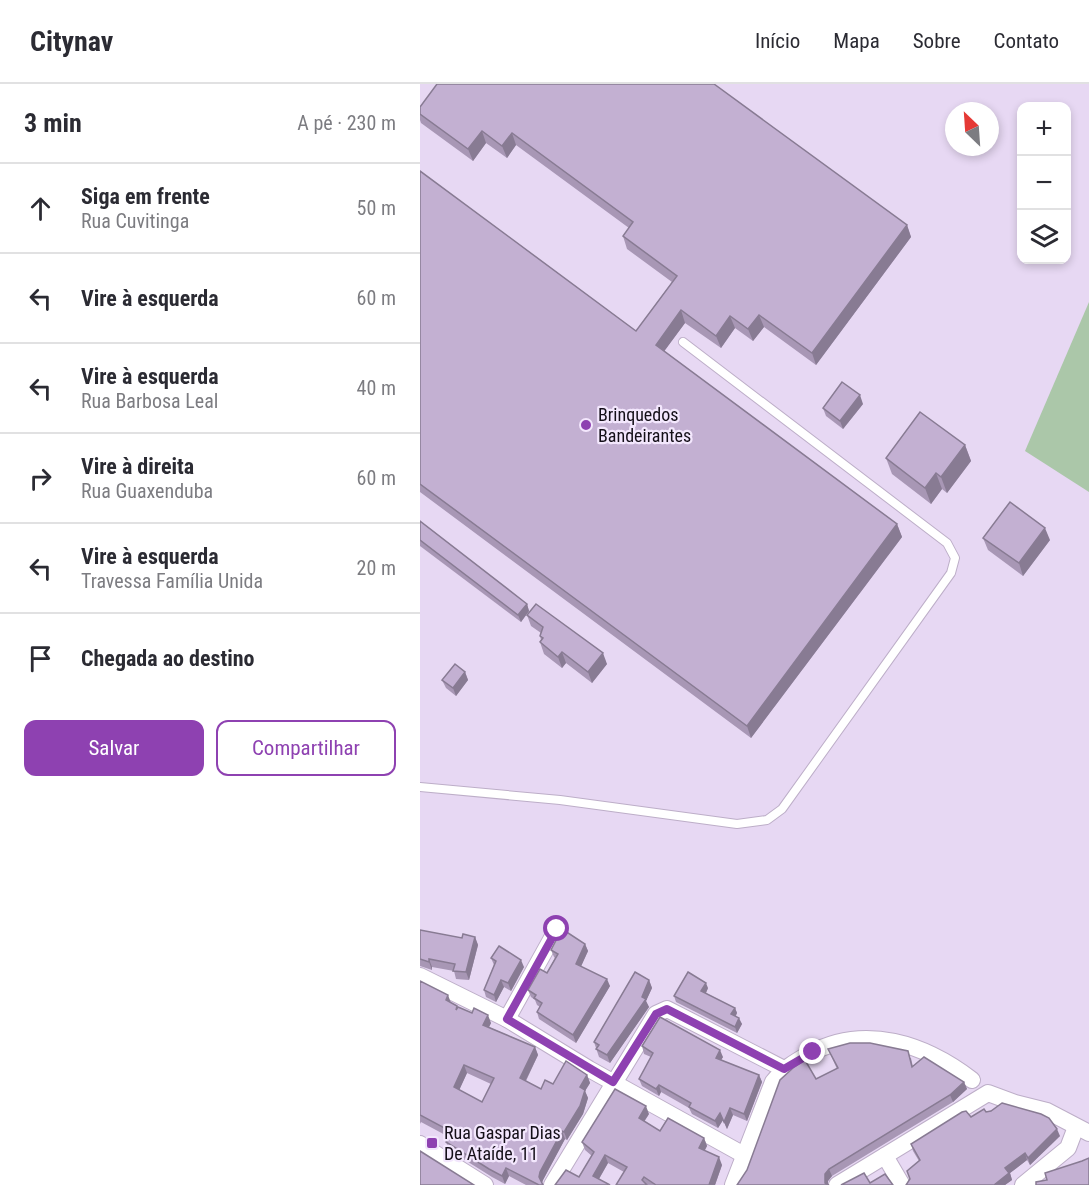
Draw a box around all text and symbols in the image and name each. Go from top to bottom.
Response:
text: Citynav [30,25,113,58]
text: Início [755,29,800,53]
text: Mapa [833,29,880,53]
text: Sobre [913,29,961,53]
text: Contato [994,29,1059,53]
north arrow [945,102,999,156]
map controls [1017,102,1071,264]
button: + [1017,102,1071,156]
text: 3 min [24,108,82,138]
text: A pé · 230 m [297,111,396,135]
button: − [1017,156,1071,210]
text: Siga em frente [81,184,210,209]
icon: ahead [24,192,57,225]
text: 50 m [357,196,396,220]
text: Rua Cuvitinga [81,209,189,233]
button: layers [1017,210,1071,264]
icon: left [24,282,57,315]
text: Vire à esquerda [81,286,219,311]
text: 60 m [357,286,396,310]
text: Vire à esquerda [81,364,219,389]
icon: left [24,372,57,405]
text: 40 m [357,376,396,400]
text: Rua Barbosa Leal [81,389,218,413]
place label: Brinquedos Bandeirantes [598,404,691,446]
marker: Brinquedos Bandeirantes [579,418,593,432]
text: Vire à direita [81,454,194,479]
icon: right [24,462,57,495]
text: 60 m [357,466,396,490]
text: Rua Guaxenduba [81,479,213,503]
text: Vire à esquerda [81,544,219,569]
icon: left [24,552,57,585]
text: 20 m [357,556,396,580]
text: Travessa Família Unida [81,569,263,593]
icon: arrive [24,642,57,675]
text: Chegada ao destino [81,646,255,671]
button: Salvar [24,720,204,776]
button: Compartilhar [216,720,396,776]
route start [543,915,569,941]
route end [799,1038,825,1064]
place label: Rua Gaspar Dias De Ataíde, 11 [444,1122,561,1164]
marker: Rua Gaspar Dias De Ataíde, 11 [425,1136,439,1150]

